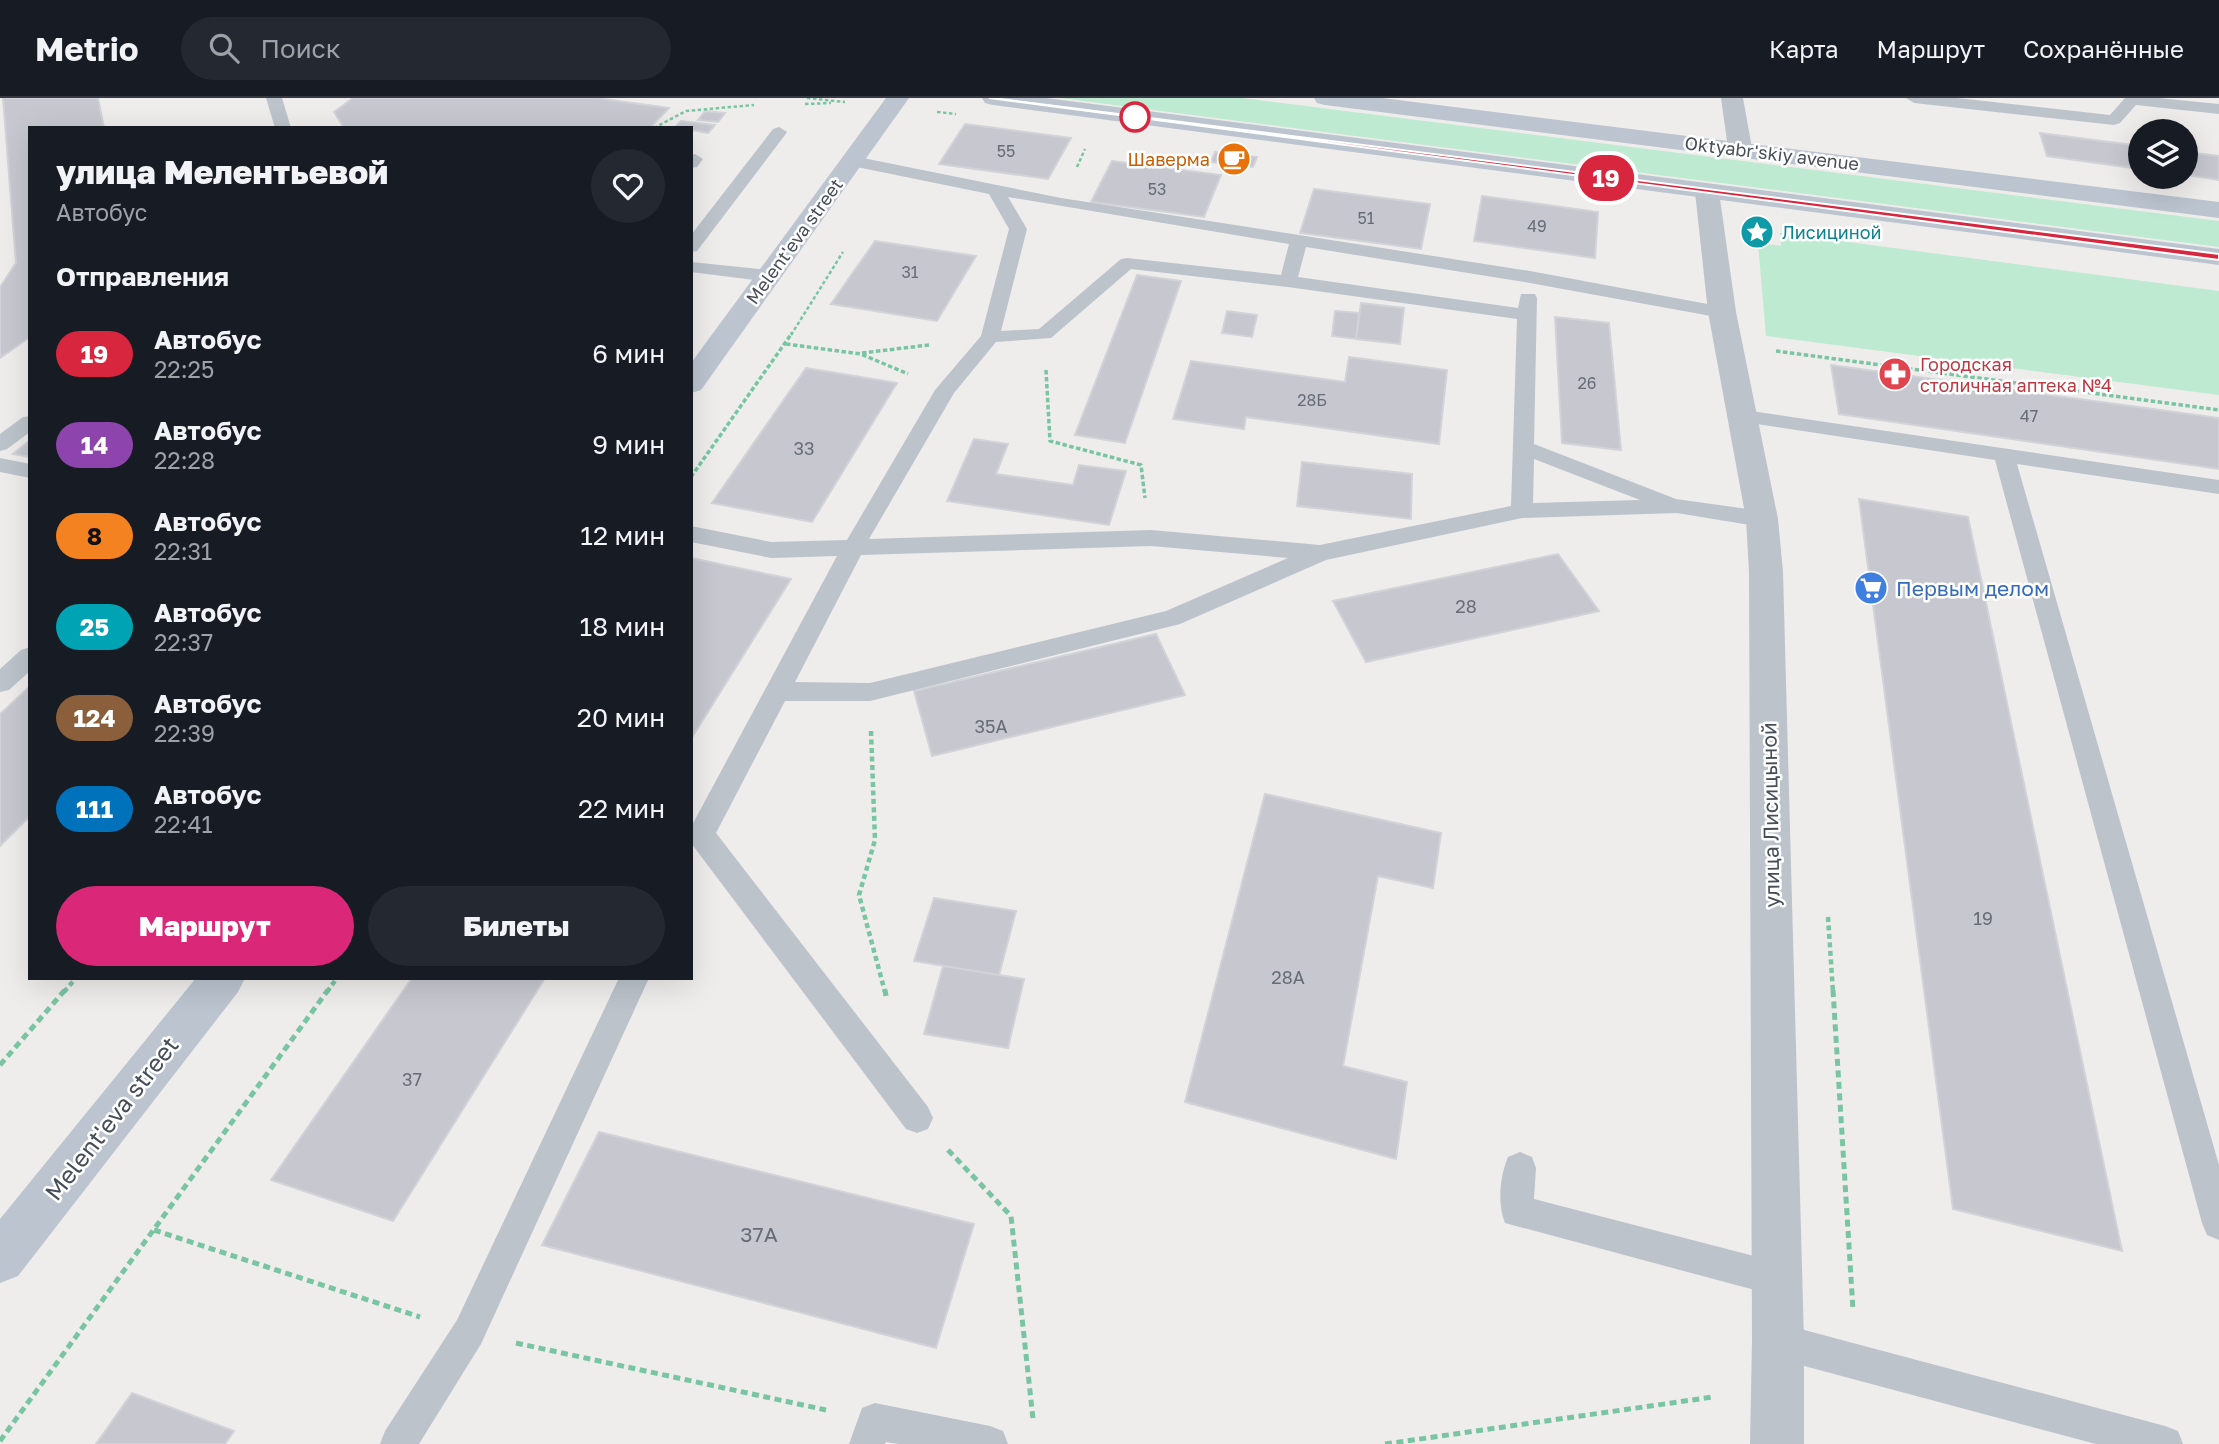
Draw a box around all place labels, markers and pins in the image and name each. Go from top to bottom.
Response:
unlabelled marker [1120,102,1150,132]
cafe icon: Шаверма [1215,140,1253,178]
place label: Шаверма [1128,148,1210,170]
place icon: Лисициной [1738,213,1776,251]
place label: Лисициной [1782,221,1882,243]
place label: Городская столичная аптека №4 [1920,353,2112,396]
pharmacy icon: Городская столичная аптека №4 [1876,355,1914,393]
supermarket icon: Первым делом [1852,569,1890,607]
place label: Первым делом [1896,575,2049,601]

